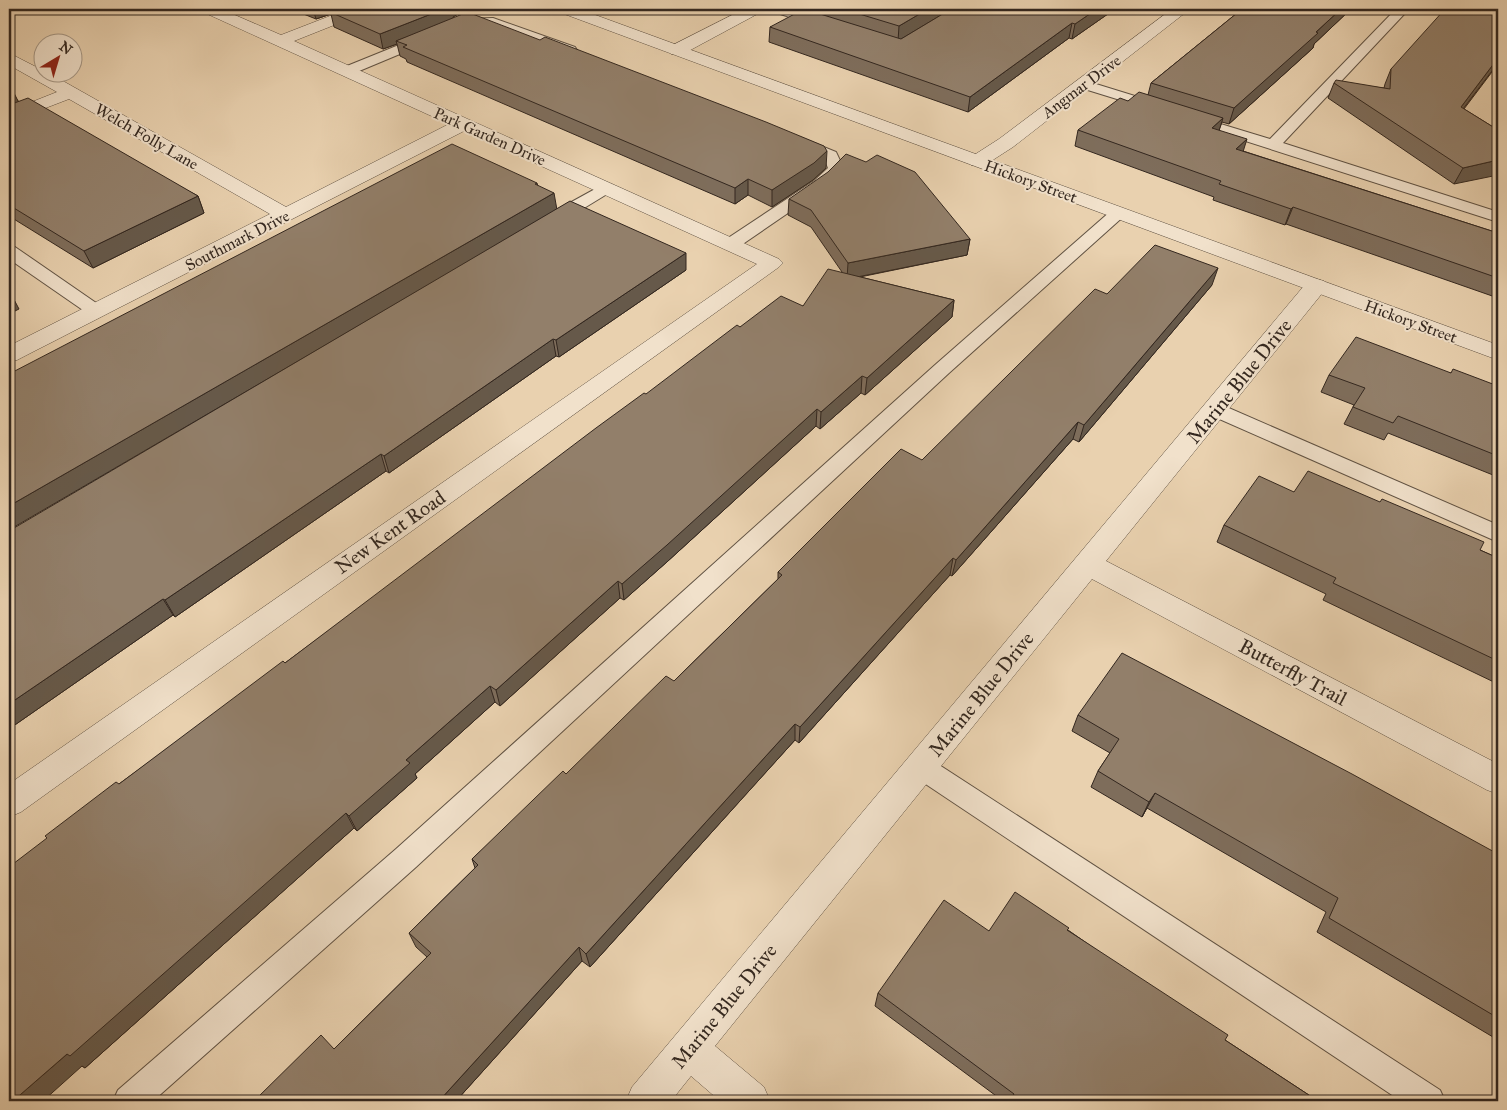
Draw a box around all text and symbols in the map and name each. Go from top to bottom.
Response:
north arrow [32,32,82,82]
text: N [56,38,76,59]
street label: Angmar Drive [1037,50,1125,124]
street label: Welch Folly Lane [92,99,202,174]
street label: Park Garden Drive [431,103,549,170]
street label: Hickory Street [982,156,1080,207]
street label: Southmark Drive [182,206,293,275]
street label: Hickory Street [1362,296,1460,347]
street label: Marine Blue Drive [1181,314,1297,448]
street label: New Kent Road [330,485,450,579]
street label: Marine Blue Drive [923,627,1039,761]
street label: Butterfly Trail [1235,633,1352,711]
street label: Marine Blue Drive [666,939,782,1073]

